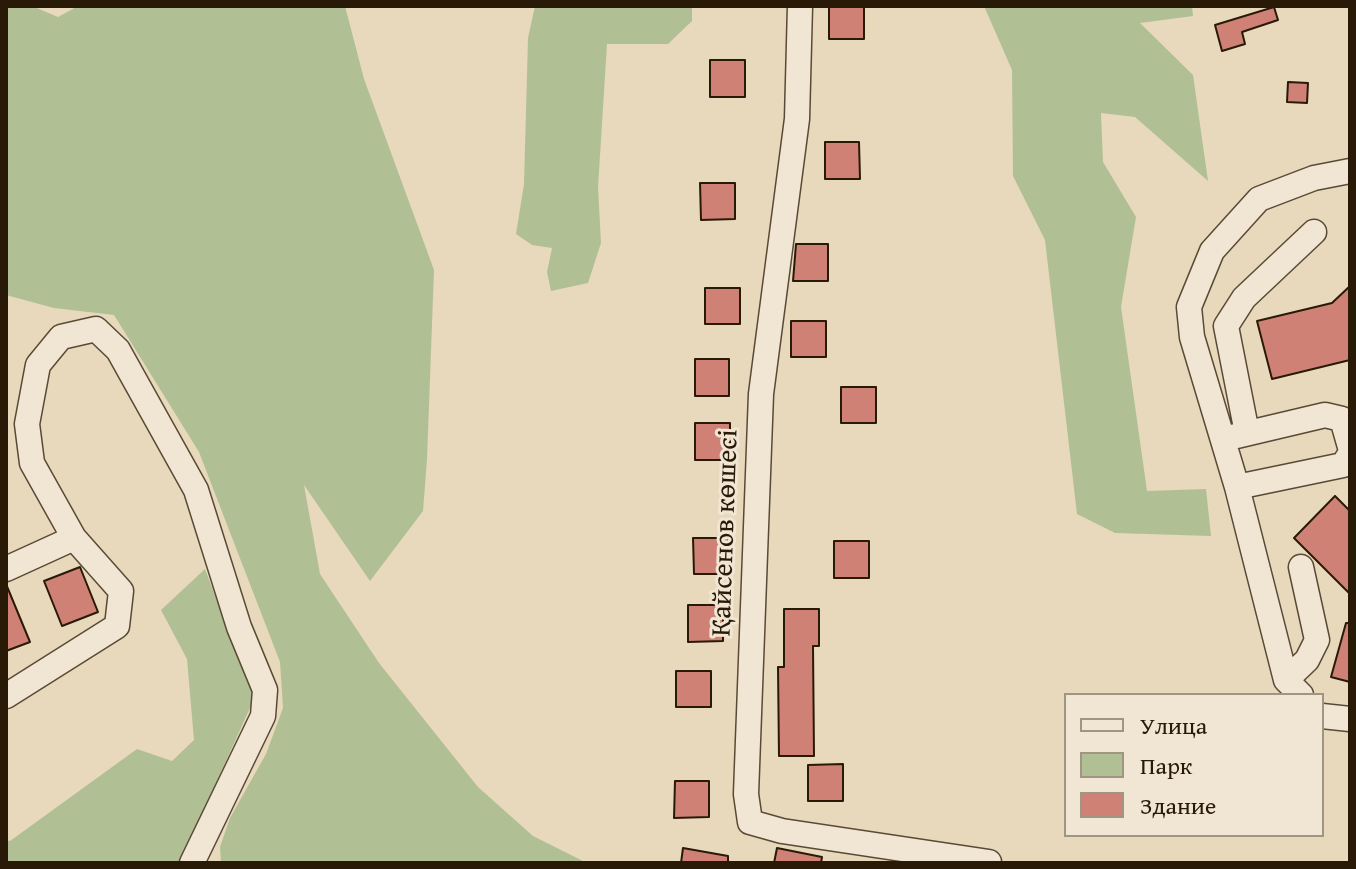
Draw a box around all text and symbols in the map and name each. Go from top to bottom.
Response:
street label: Қайсенов көшесі [706,429,746,637]
legend [1064,693,1324,837]
text: Улица [1140,708,1207,743]
text: Парк [1140,748,1192,783]
text: Здание [1140,788,1216,823]

